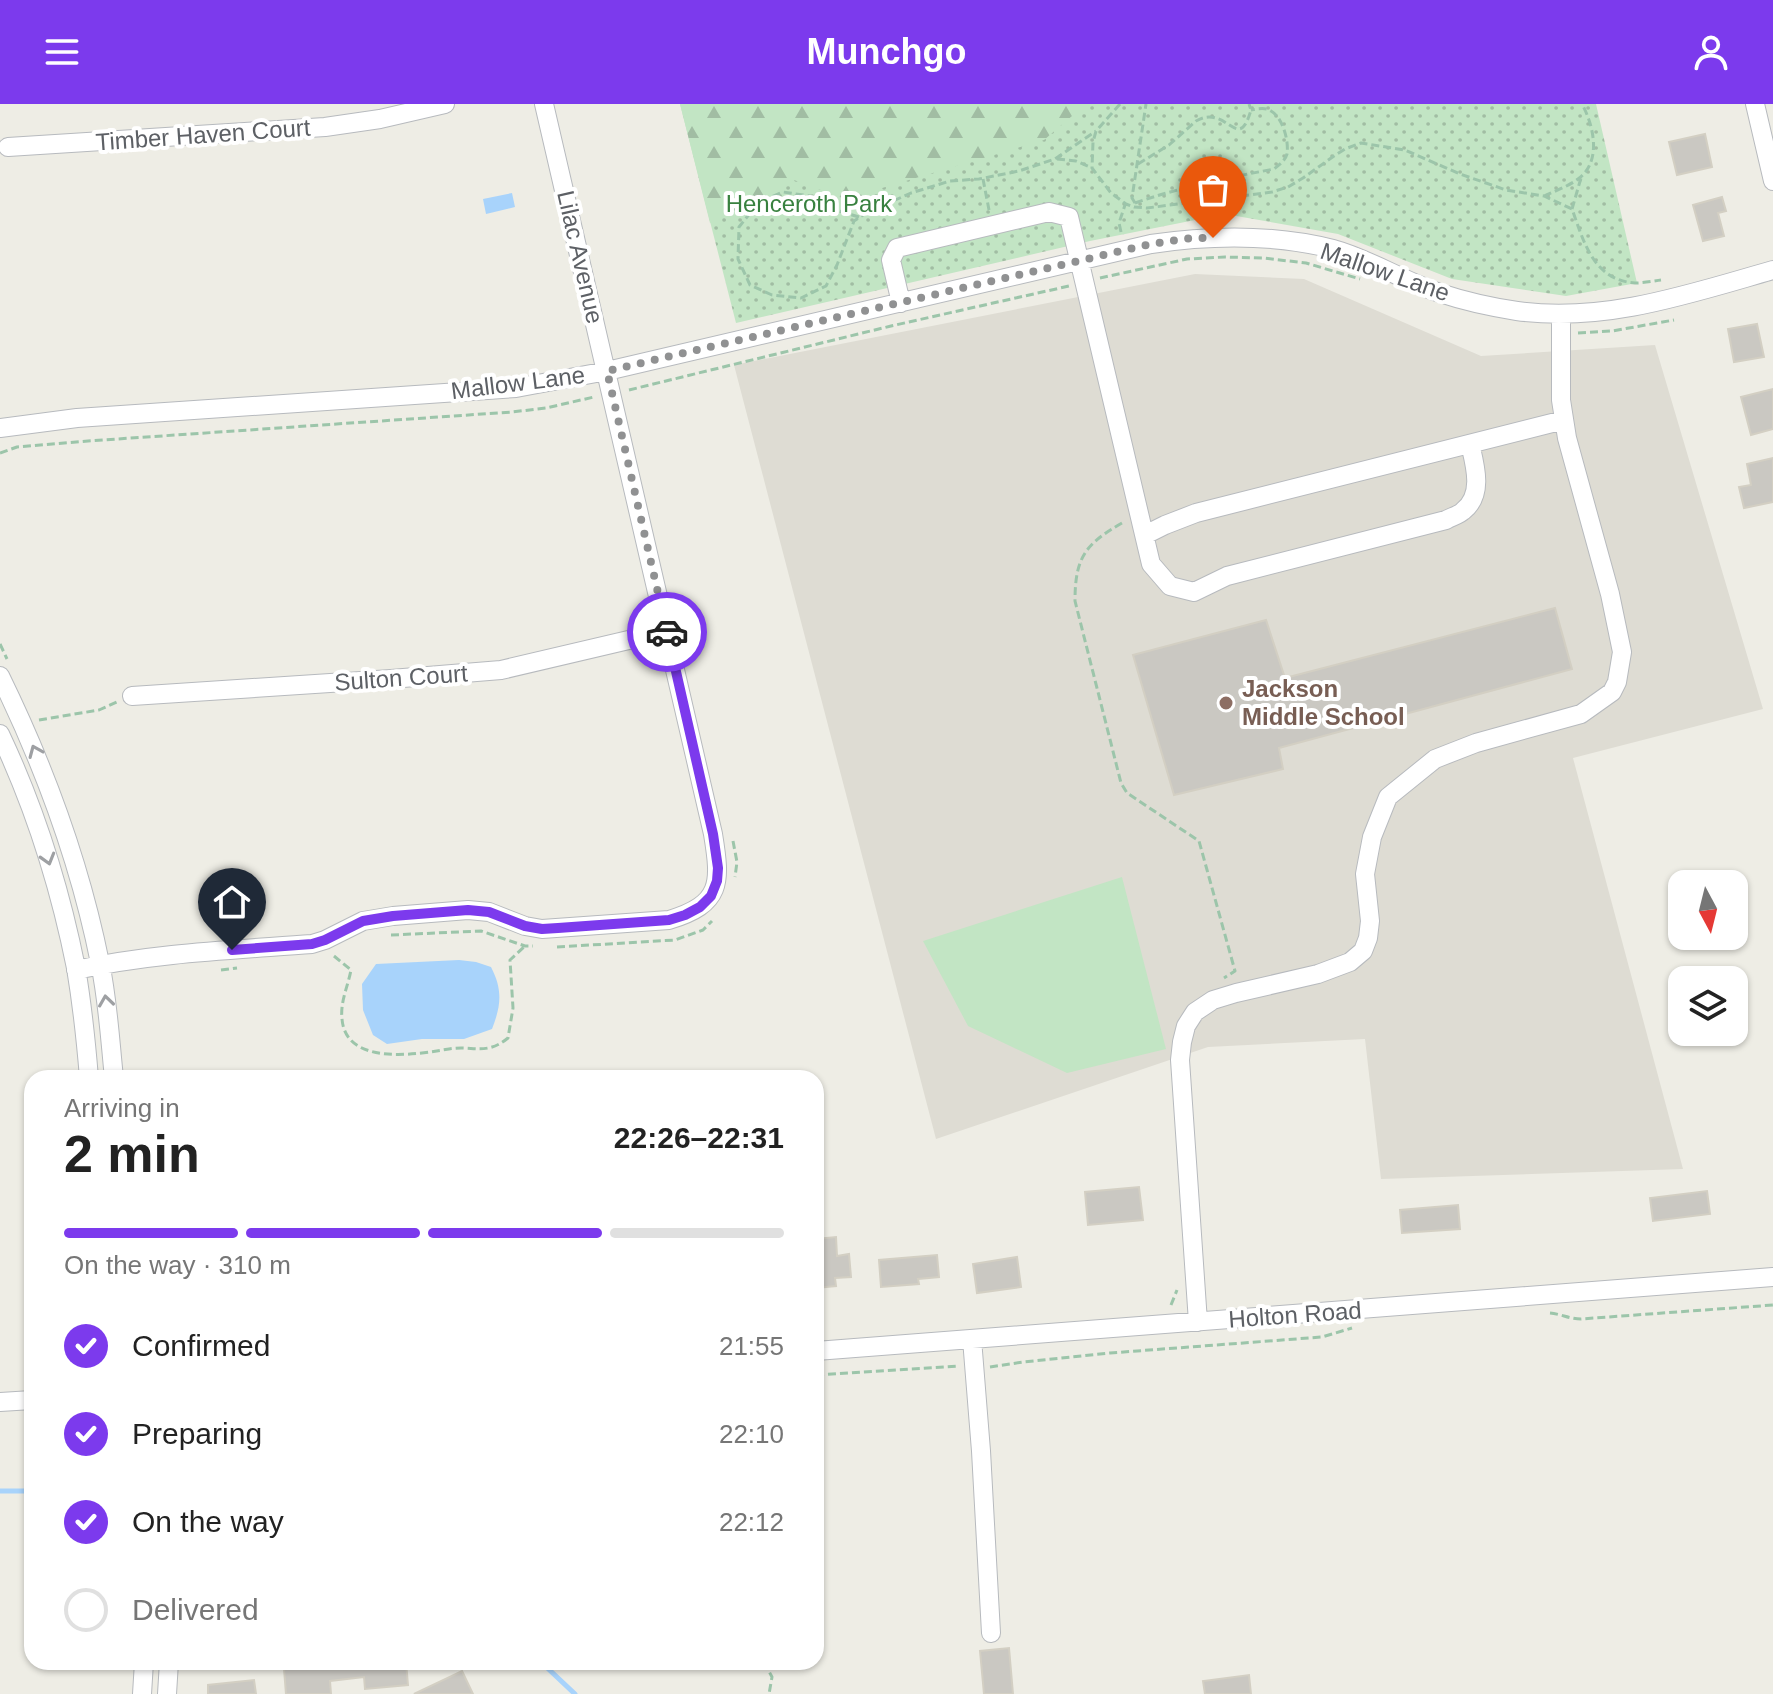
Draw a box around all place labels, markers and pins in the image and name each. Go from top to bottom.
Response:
pin [1179,156,1247,238]
place label: Jackson Middle School [1242,675,1405,730]
marker: Jackson Middle School [1217,694,1235,712]
pin [198,868,266,950]

